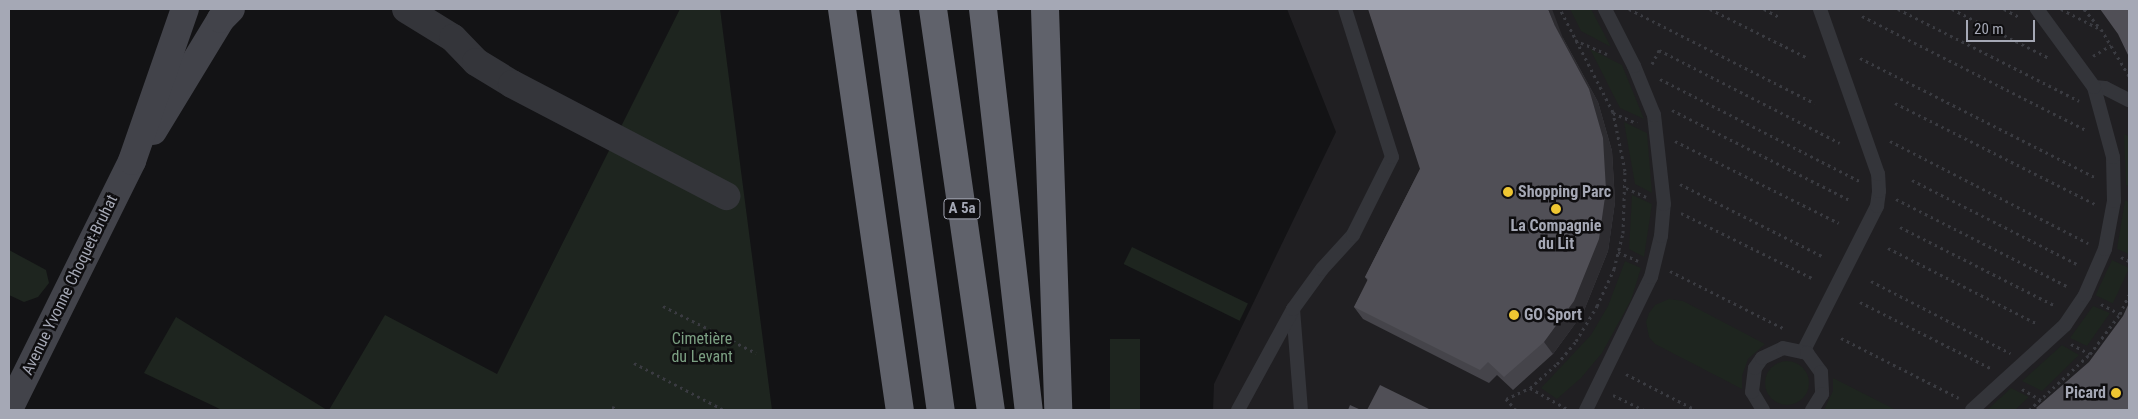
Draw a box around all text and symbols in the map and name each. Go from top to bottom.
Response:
scale bar [1968,10,2037,42]
text: 20 m [1974,20,2004,38]
place label: Shopping Parc [1518,182,1611,202]
marker: Shopping Parc [1502,186,1514,198]
street label: Avenue Yvonne Choquet-Bruhat [18,192,122,378]
road number: A 5a [943,196,981,222]
marker: La Compagnie du Lit [1550,203,1562,215]
place label: La Compagnie du Lit [1511,216,1601,254]
place label: GO Sport [1524,305,1582,325]
marker: GO Sport [1508,309,1520,321]
park label: Cimetière du Levant [671,329,733,367]
place label: Picard [2065,383,2106,403]
marker: Picard [2110,387,2122,399]

